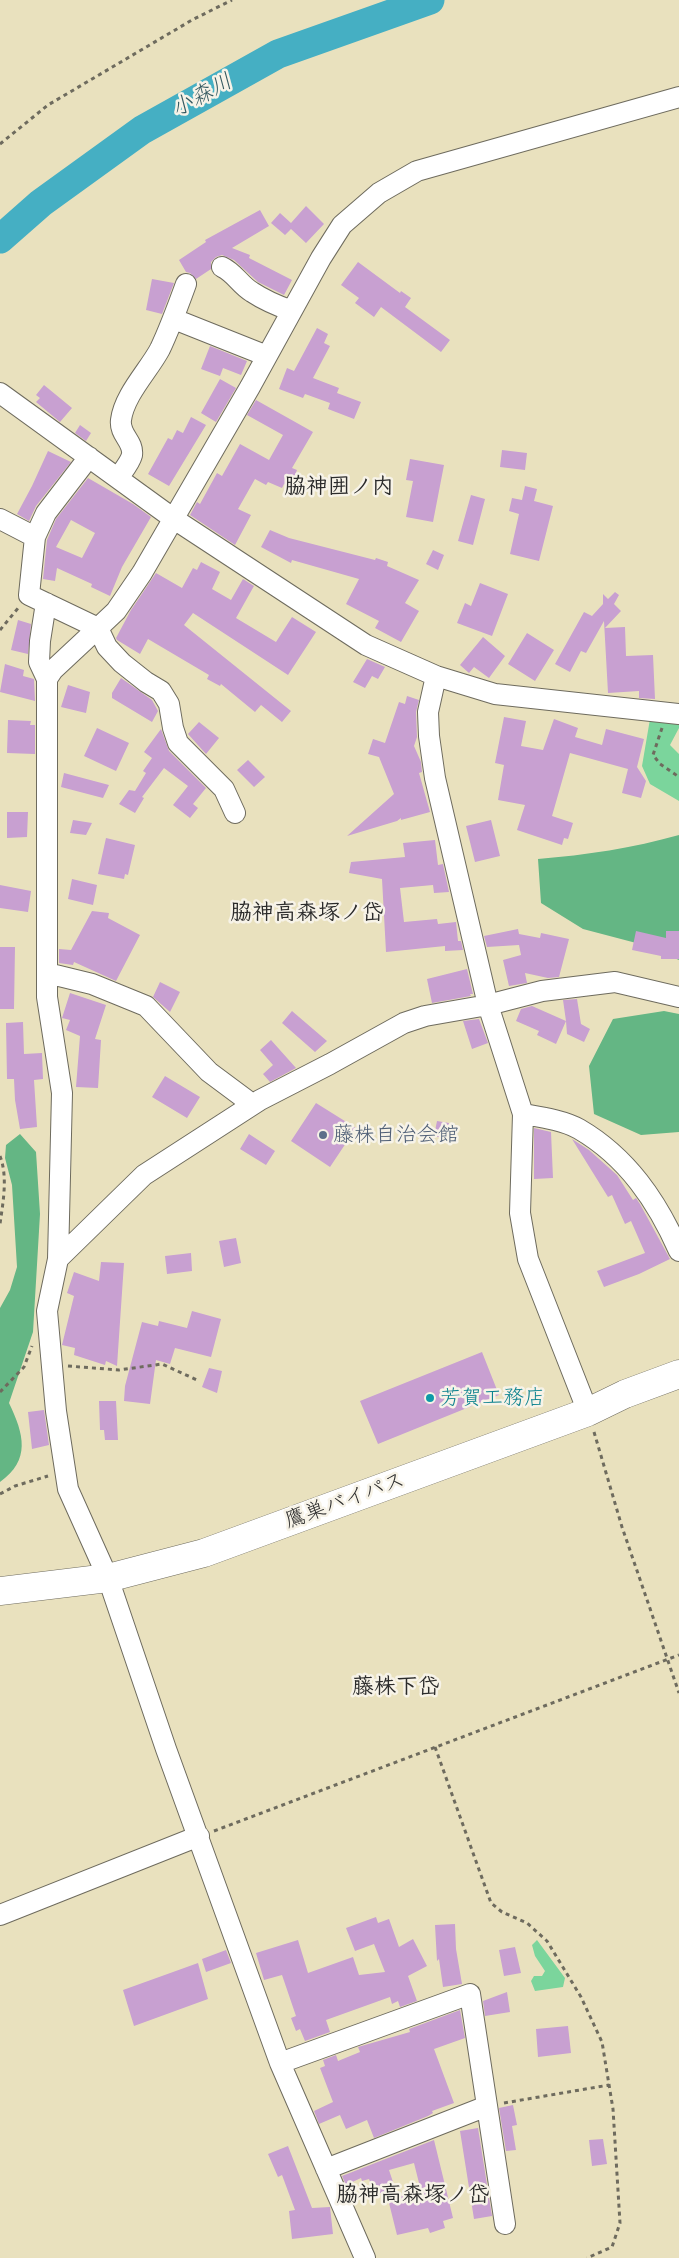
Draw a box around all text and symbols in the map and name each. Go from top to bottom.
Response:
water label: 小森川 [167,68,237,124]
district label: 脇神囲ノ内 [284,474,394,500]
district label: 脇神高森塚ノ岱 [230,900,384,926]
place label: 藤株自治会館 [333,1122,459,1148]
marker: 藤株自治会館 [317,1129,329,1141]
place label: 芳賀工務店 [440,1385,545,1411]
marker: 芳賀工務店 [424,1392,436,1404]
street label: 鷹巣バイパス [281,1468,409,1534]
district label: 藤株下岱 [352,1674,440,1700]
district label: 脇神高森塚ノ岱 [336,2182,490,2208]

